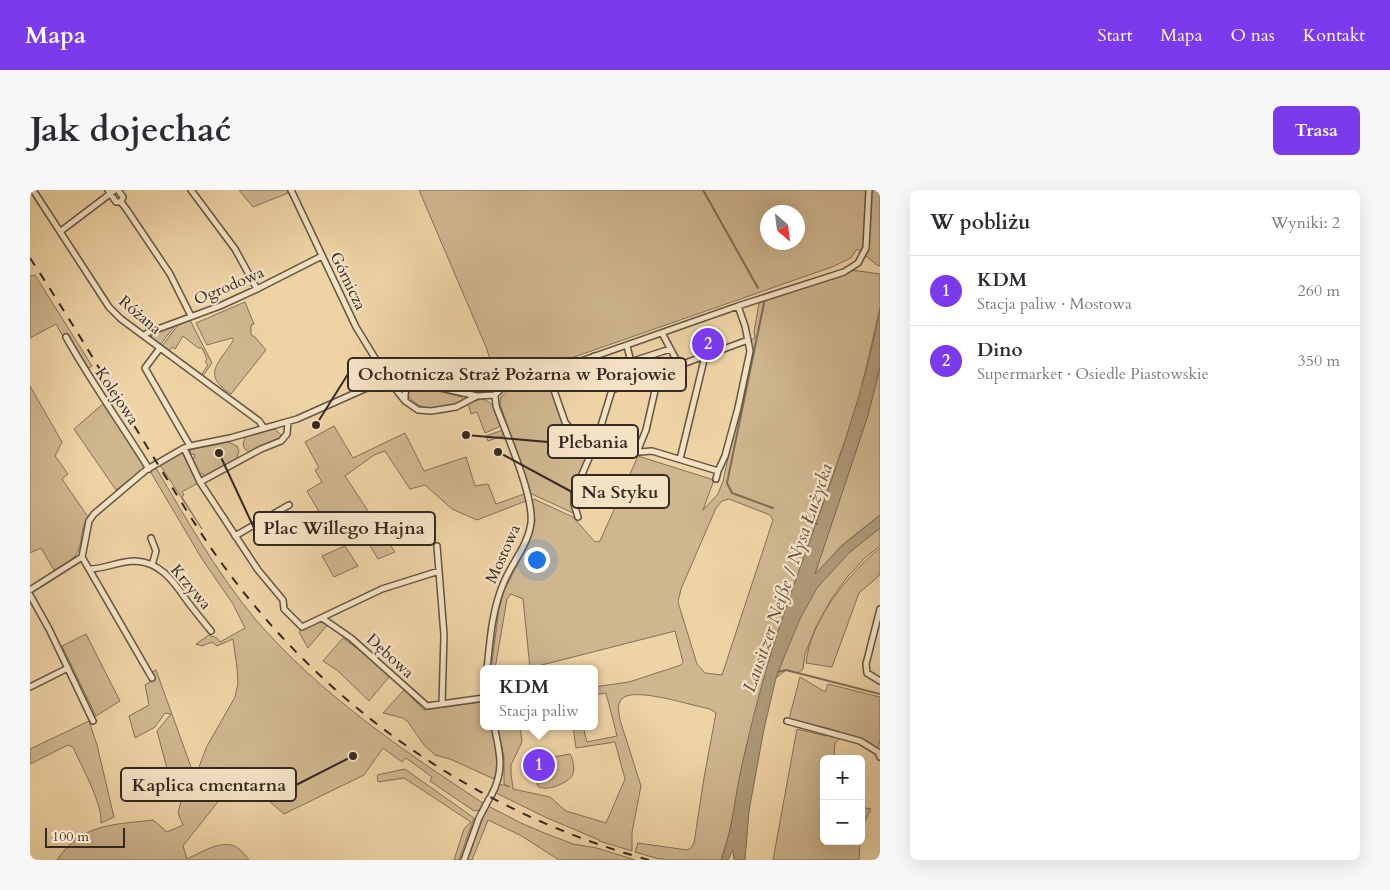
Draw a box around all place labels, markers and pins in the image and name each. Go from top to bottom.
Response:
pin: 2 [692,325,724,363]
callout: Ochotnicza Straż Pożarna w Porajowie [348,358,686,391]
callout: Plebania [548,425,638,458]
callout: Na Styku [572,475,669,508]
callout: Plac Willego Hajna [254,512,435,545]
pin: 1 [523,746,555,784]
callout: Kaplica cmentarna [121,768,296,801]

